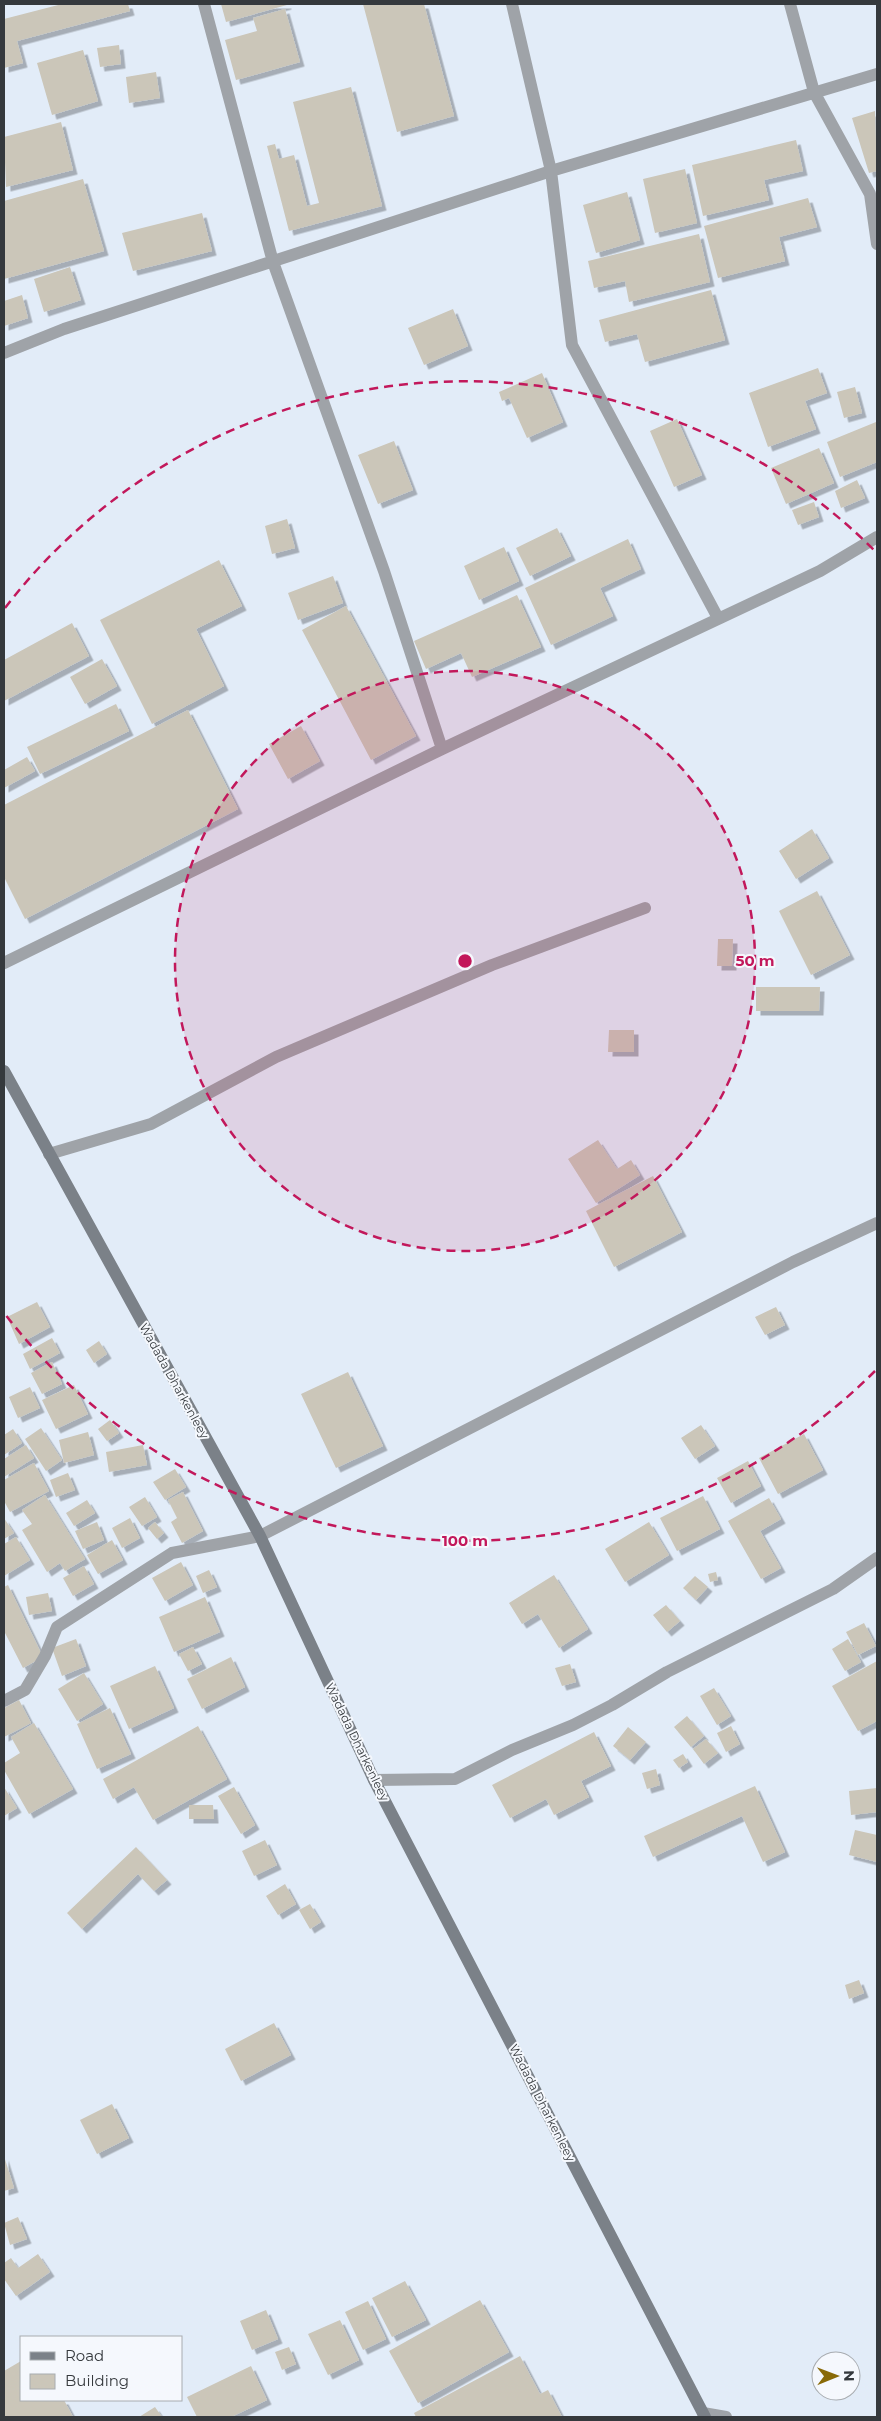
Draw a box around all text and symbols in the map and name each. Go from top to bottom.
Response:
text: 50 m [735,951,775,970]
centre of rings [456,952,474,970]
street label: Wadada Dharkenleey [136,1320,213,1441]
text: 100 m [442,1531,488,1550]
street label: Wadada Dharkenleey [322,1680,393,1804]
street label: Wadada Dharkenleey [506,2042,579,2164]
legend [20,2336,182,2401]
text: Road [65,2346,104,2365]
north arrow [811,2351,861,2401]
text: N [840,2370,858,2382]
text: Building [65,2371,129,2390]

